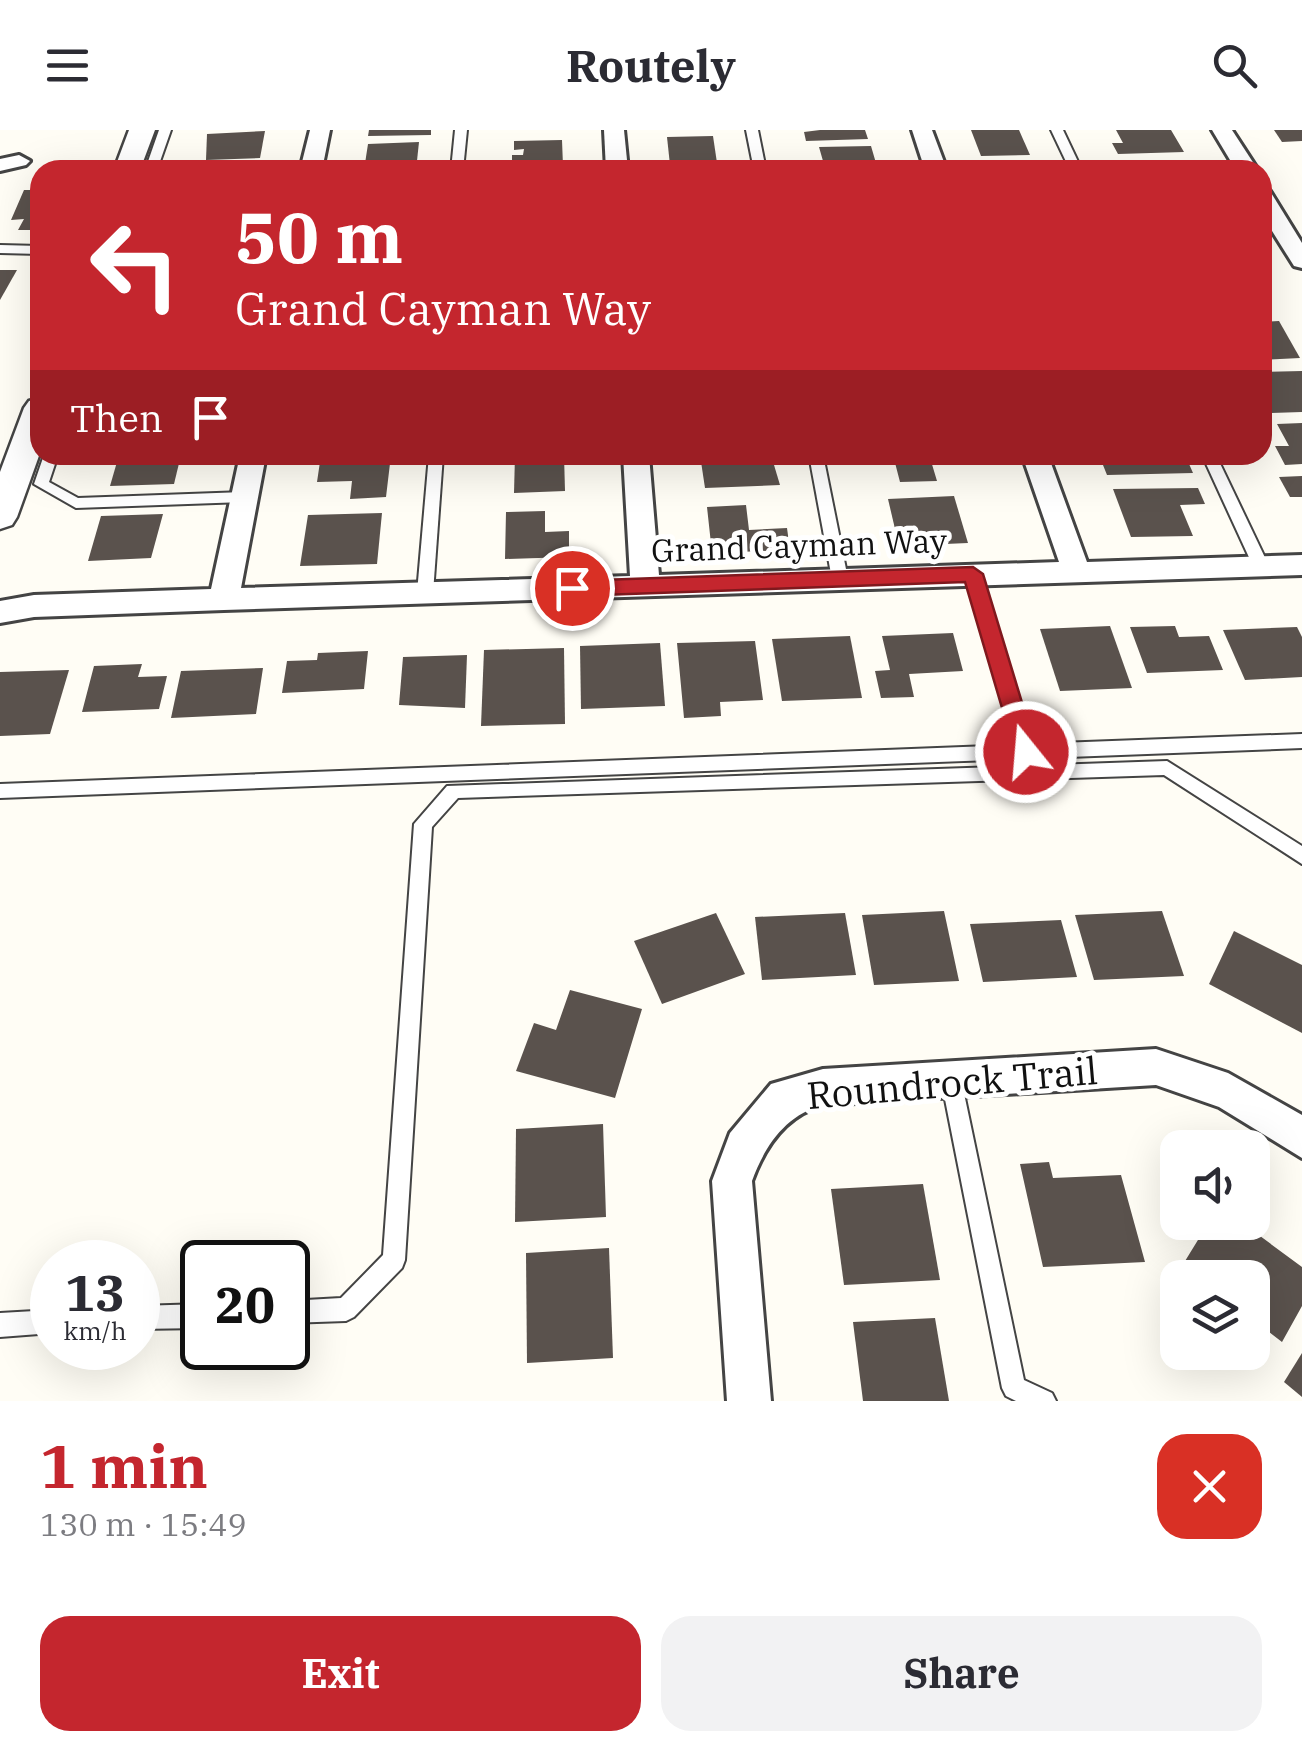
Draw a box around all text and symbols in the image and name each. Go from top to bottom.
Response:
text: Routely [566,36,736,94]
icon: menu [40,38,95,93]
icon: search [1207,38,1262,93]
text: 50 m [235,191,403,282]
icon: left [70,200,200,330]
text: Grand Cayman Way [235,279,651,337]
icon: arrive [183,390,238,445]
text: Then [70,393,163,442]
street label: Grand Cayman Way [650,519,948,571]
pin [530,546,615,631]
icon: arrive [545,561,600,616]
position arrow [974,700,1078,804]
street label: Roundrock Trail [805,1045,1099,1119]
map controls [1160,1130,1270,1370]
button: sound [1160,1130,1270,1240]
speed limit sign: 20 [180,1240,310,1370]
text: 13 [65,1260,125,1325]
button: layers [1160,1260,1270,1370]
text: km/h [63,1314,127,1347]
text: 1 min [40,1426,208,1505]
button: close [1157,1434,1262,1539]
text: 130 m · 15:49 [40,1503,247,1545]
button: Exit [40,1616,641,1731]
button: Share [661,1616,1262,1731]

